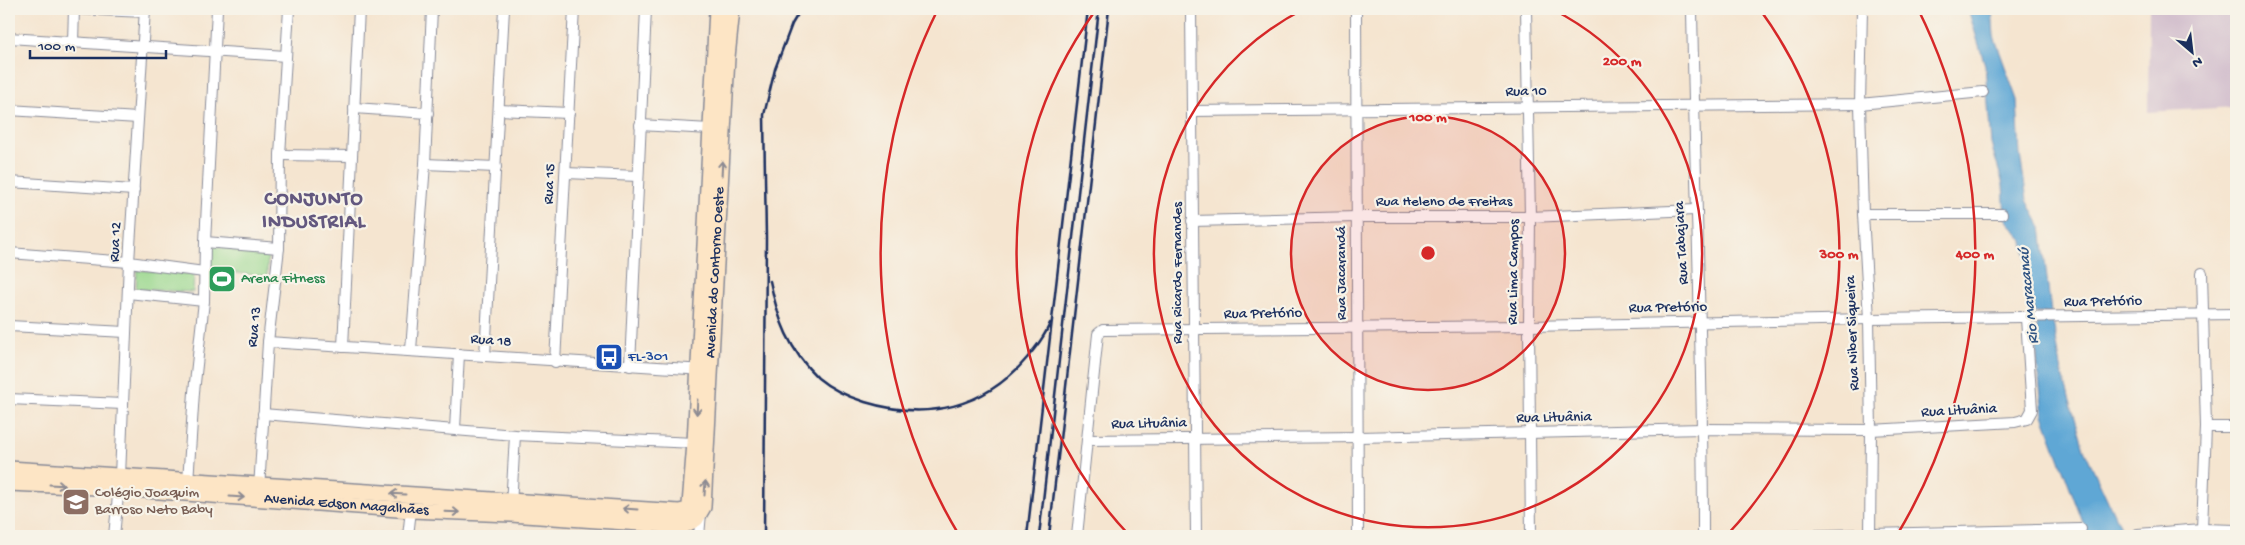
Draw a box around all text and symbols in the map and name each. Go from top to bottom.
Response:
scale bar [30,28,166,60]
north arrow [2168,28,2218,78]
text: 100 m [37,38,76,56]
text: N [2189,52,2205,71]
text: 200 m [1603,53,1642,71]
street label: Rua 10 [1505,83,1547,101]
text: 100 m [1408,109,1447,127]
one-way arrow [718,160,727,176]
street label: Rua 15 [540,163,560,205]
street label: Avenida do Contorno Oeste [702,186,729,359]
district label: CONJUNTO INDUSTRIAL [262,189,367,235]
street label: Rua Heleno de Freitas [1376,193,1513,211]
street label: Rua Tabajara [1671,200,1693,285]
street label: Rua Ricardo Fernandes [1169,201,1187,344]
street label: Rua Lima Campos [1504,218,1524,325]
street label: Rua 12 [106,221,126,263]
street label: Rua Jacarandá [1333,225,1351,320]
centre of rings [1419,244,1437,262]
water label: Rio Maracanaú [2015,245,2045,345]
text: 300 m [1818,246,1859,264]
text: 400 m [1955,246,1995,264]
sports icon: Arena Fitness [207,264,237,294]
place label: Arena Fitness [241,270,325,288]
street label: Rua Niber Siqueira [1842,274,1864,391]
street label: Rua Pretório [2064,292,2143,312]
street label: Rua Pretório [1629,298,1708,318]
street label: Rua Pretório [1224,304,1303,324]
street label: Rua 13 [244,306,266,348]
street label: Rua 18 [470,330,512,352]
bus stop icon: FL-301 [594,342,624,372]
place label: FL-301 [627,348,668,366]
one-way arrow [692,399,701,415]
street label: Rua Lituânia [1921,400,1998,422]
street label: Rua Lituânia [1516,408,1593,428]
street label: Rua Lituânia [1111,414,1188,434]
one-way arrow [700,480,709,496]
one-way arrow [49,481,65,490]
place label: Colégio Joaquim Barroso Neto Baby [94,484,213,519]
school or university icon: Colégio Joaquim Barroso Neto Baby [61,487,91,517]
one-way arrow [391,489,407,498]
street label: Avenida Edson Magalhães [263,490,429,520]
one-way arrow [229,493,245,502]
one-way arrow [623,504,639,513]
one-way arrow [443,507,459,516]

